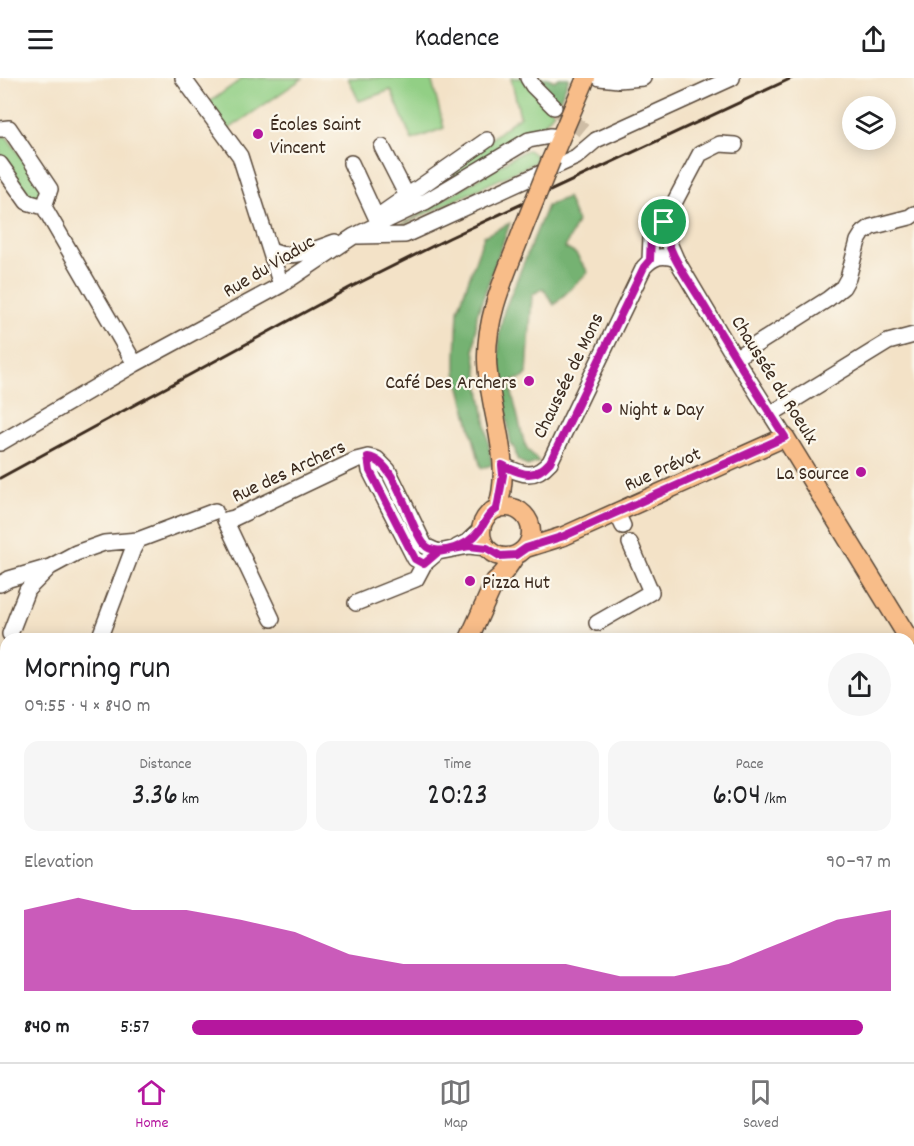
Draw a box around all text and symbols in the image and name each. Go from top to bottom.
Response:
text: Kadence [415,20,499,59]
icon: menu [24,23,57,56]
icon: share [857,23,890,56]
map controls [842,96,896,150]
button: layers [842,96,896,150]
place label: Écoles Saint Vincent [270,112,361,163]
marker: Écoles Saint Vincent [251,127,265,141]
pin [638,196,689,247]
icon: arrive [647,205,680,238]
street label: Rue du Viaduc [218,229,321,306]
street label: Chaussée de Mons [527,309,612,444]
street label: Chaussée du Roeulx [723,311,825,451]
place label: Café Des Archers [385,370,517,398]
marker: Café Des Archers [522,374,536,388]
place label: Night & Day [619,397,704,425]
marker: Night & Day [600,401,614,415]
street label: Rue des Archers [228,434,351,511]
street label: Rue Prévot [620,441,706,500]
place label: La Source [776,461,849,489]
marker: La Source [854,465,868,479]
place label: Pizza Hut [482,570,550,598]
marker: Pizza Hut [463,574,477,588]
text: Morning run [24,647,171,694]
button: share [828,653,891,716]
text: 09:55 · 4 × 840 m [24,693,150,721]
text: Distance [139,753,192,776]
text: Time [444,753,471,776]
text: Pace [735,753,764,776]
text: 3.36 [132,776,178,819]
text: 20:23 [427,776,488,819]
text: 6:04 [712,776,761,819]
text: km [178,788,199,811]
text: /km [761,788,787,811]
text: Elevation [24,849,94,877]
text: 90–97 m [826,849,891,877]
text: 840 m [24,1014,70,1042]
text: 5:57 [120,1014,150,1042]
tab: Home [135,1076,169,1135]
tab: Map [439,1076,472,1135]
tab: Saved [743,1076,779,1135]

